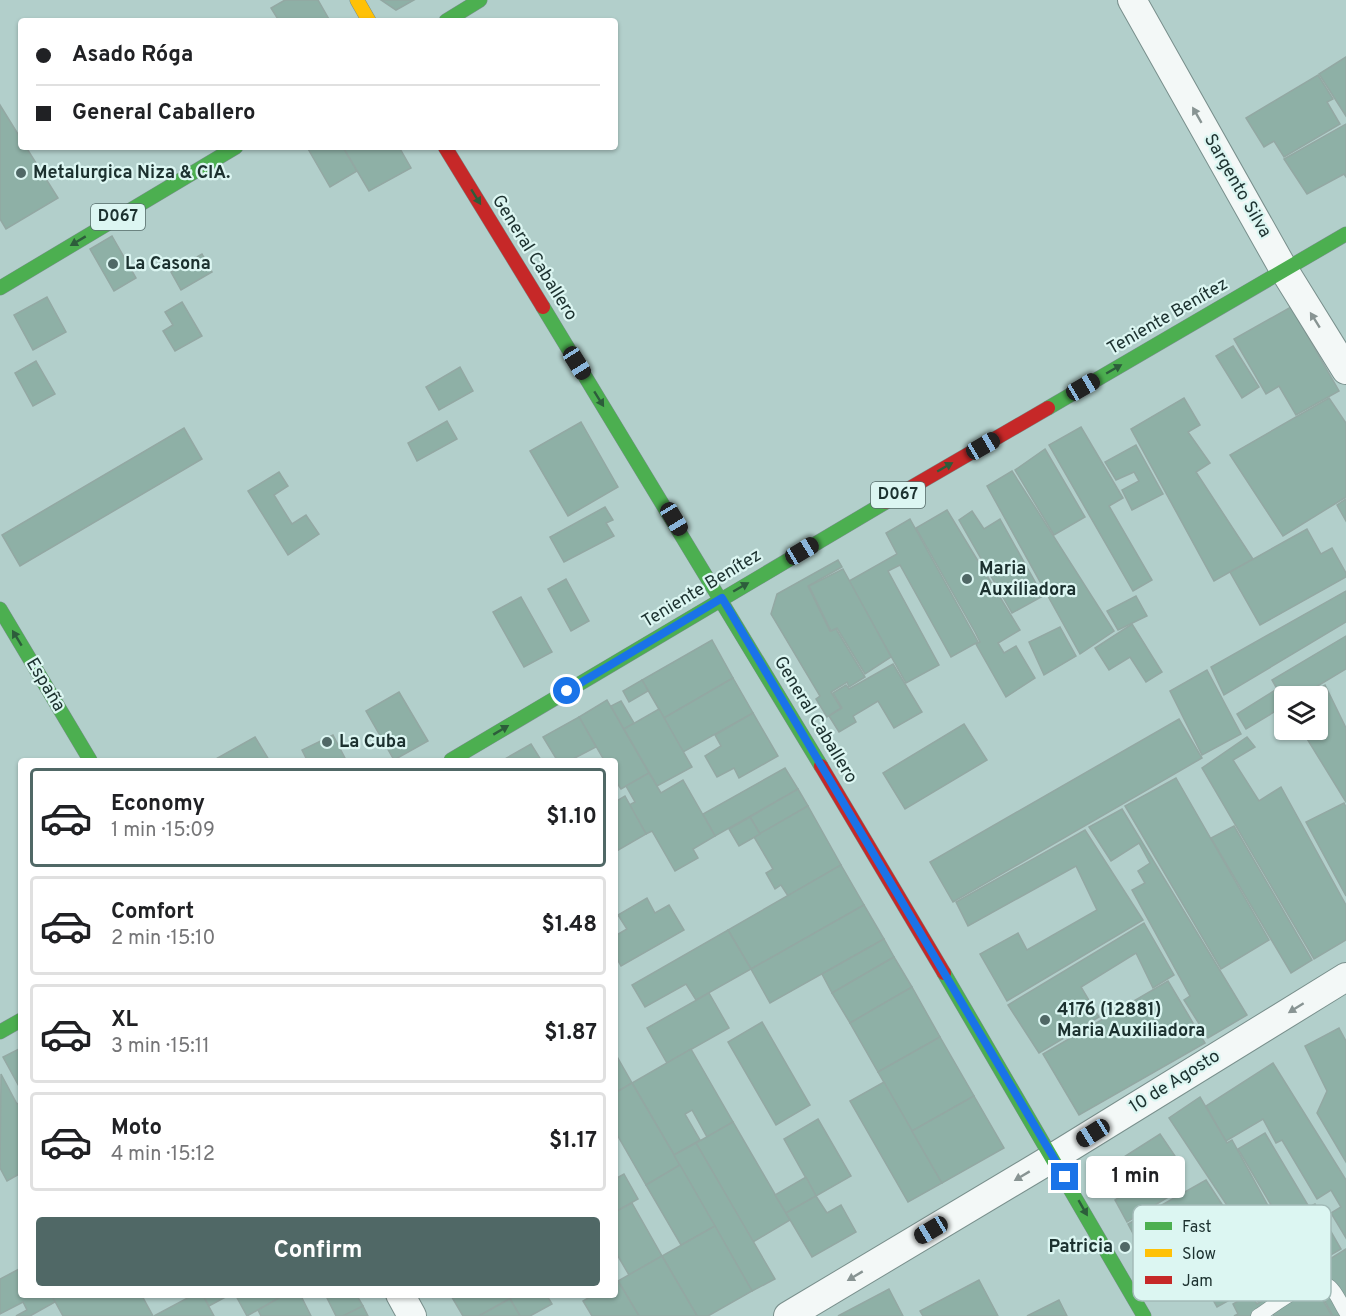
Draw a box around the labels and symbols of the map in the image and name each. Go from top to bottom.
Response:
one-way arrow [1192,106,1202,123]
street label: Sargento Silva [1198,130,1276,242]
place label: Metalurgica Niza & CIA. [33,162,231,185]
marker: Metalurgica Niza & CIA. [14,166,28,180]
one-way arrow [470,189,481,205]
street label: General Caballero [486,191,582,325]
road number: D067 [91,204,145,230]
one-way arrow [70,236,86,247]
place label: La Casona [125,253,211,276]
marker: La Casona [106,257,120,271]
street label: Teniente Benítez [1104,273,1232,361]
one-way arrow [1310,312,1321,329]
car [560,343,594,383]
one-way arrow [1106,364,1123,374]
car [1063,370,1103,404]
one-way arrow [594,391,605,407]
car [963,429,1003,463]
one-way arrow [937,463,954,473]
road number: D067 [871,482,925,508]
car [657,499,691,539]
car [782,534,822,568]
street label: Teniente Benítez [638,544,766,634]
place label: Maria Auxiliadora [979,558,1076,602]
marker: Maria Auxiliadora [960,572,974,586]
one-way arrow [733,581,749,592]
one-way arrow [12,630,23,646]
street label: General Caballero [768,652,862,788]
street label: España [20,654,70,716]
route start [553,677,580,704]
one-way arrow [493,725,509,736]
place label: La Cuba [339,731,406,754]
marker: La Cuba [320,735,334,749]
place label: 4176 (12881) Maria Auxiliadora [1057,999,1205,1043]
one-way arrow [1288,1003,1304,1014]
marker: 4176 (12881) Maria Auxiliadora [1038,1013,1052,1027]
street label: 10 de Agosto [1125,1045,1225,1119]
car [1073,1116,1113,1150]
callout: 1 min [1086,1156,1185,1198]
route end [1051,1163,1078,1190]
one-way arrow [1014,1170,1030,1181]
one-way arrow [1078,1200,1088,1217]
legend [1133,1205,1331,1301]
car [911,1213,951,1247]
text: Fast [1182,1218,1212,1238]
place label: Patricia [1048,1236,1113,1259]
marker: Patricia [1118,1240,1132,1254]
text: Slow [1182,1245,1216,1265]
one-way arrow [846,1271,863,1281]
text: Jam [1182,1272,1213,1292]

